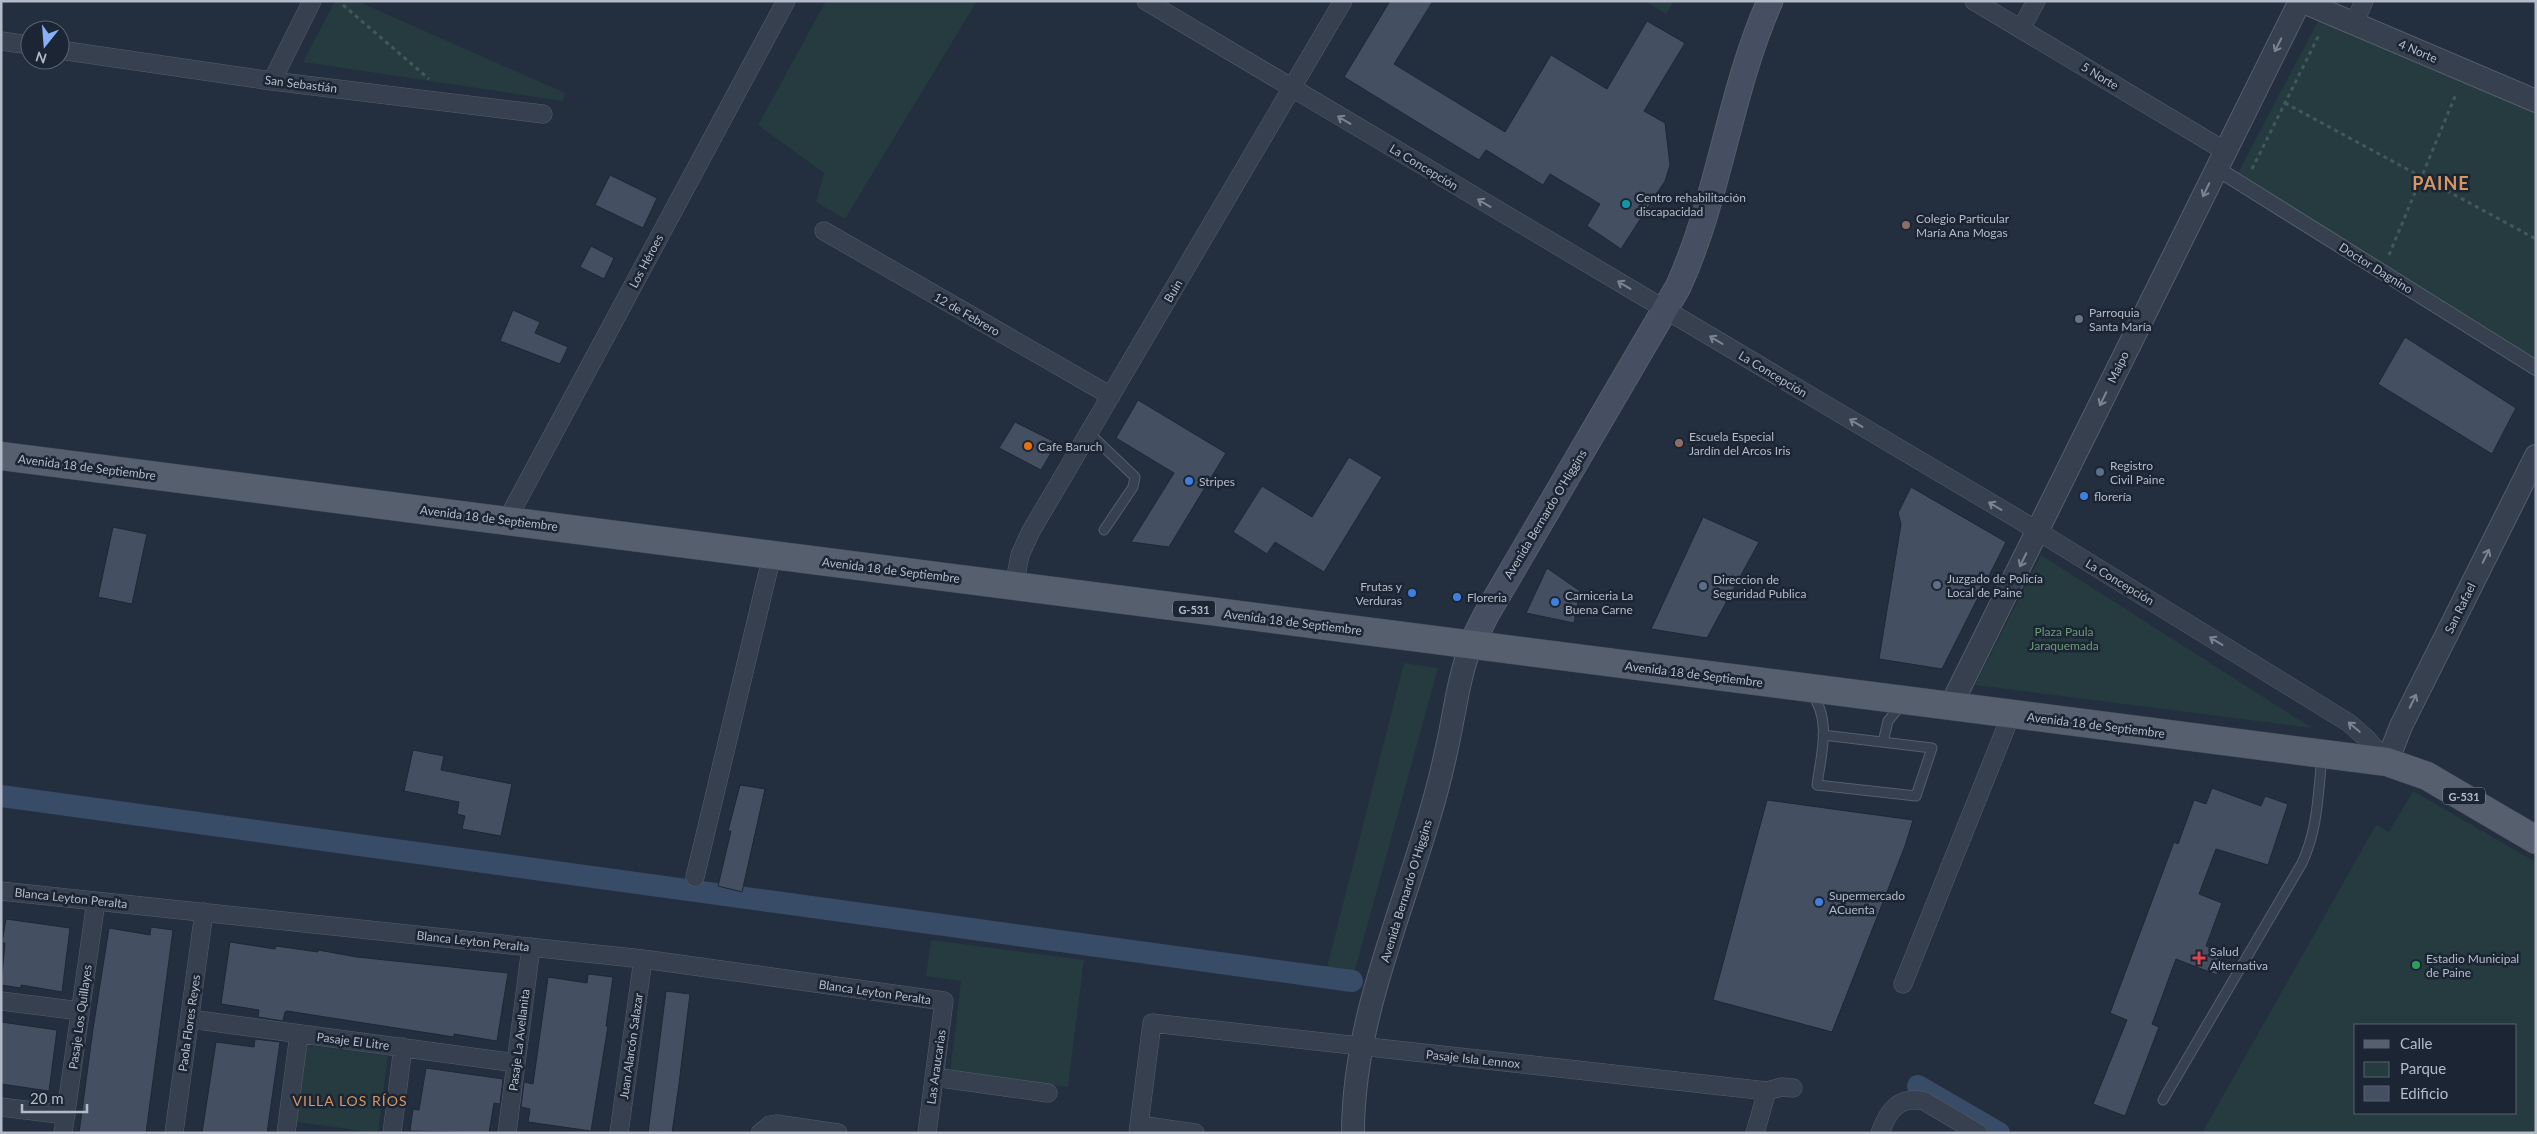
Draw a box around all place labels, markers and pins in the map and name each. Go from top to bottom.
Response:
place label: Centro rehabilitación discapacidad [1636,190,1746,219]
marker: Centro rehabilitación discapacidad [1620,198,1632,210]
place label: Colegio Particular María Ana Mogas [1916,211,2010,240]
marker: Colegio Particular María Ana Mogas [1900,219,1912,231]
place label: Parroquia Santa María [2089,305,2152,334]
marker: Parroquia Santa María [2073,313,2085,325]
place label: Escuela Especial Jardín del Arcos Iris [1689,429,1791,458]
marker: Escuela Especial Jardín del Arcos Iris [1673,437,1685,449]
place label: Cafe Baruch [1038,439,1102,454]
marker: Cafe Baruch [1022,440,1034,452]
place label: Registro Civil Paine [2110,458,2165,487]
marker: Registro Civil Paine [2094,466,2106,478]
place label: Stripes [1199,474,1235,489]
marker: Stripes [1183,475,1195,487]
place label: florería [2094,489,2132,504]
marker: florería [2078,490,2090,502]
place label: Juzgado de Policía Local de Paine [1947,571,2043,600]
place label: Direccion de Seguridad Publica [1713,572,1806,601]
place label: Frutas y Verduras [1355,579,1403,608]
marker: Juzgado de Policía Local de Paine [1931,579,1943,591]
marker: Direccion de Seguridad Publica [1697,580,1709,592]
marker: Frutas y Verduras [1406,587,1418,599]
place label: Carniceria La Buena Carne [1565,588,1633,617]
place label: Floreria [1467,590,1507,605]
marker: Floreria [1451,591,1463,603]
marker: Carniceria La Buena Carne [1549,596,1561,608]
place label: Supermercado ACuenta [1829,888,1905,917]
marker: Supermercado ACuenta [1813,896,1825,908]
place label: Salud Alternativa [2210,944,2268,973]
marker: Salud Alternativa [2192,951,2206,965]
place label: Estadio Municipal de Paine [2426,951,2519,980]
marker: Estadio Municipal de Paine [2410,959,2422,971]

